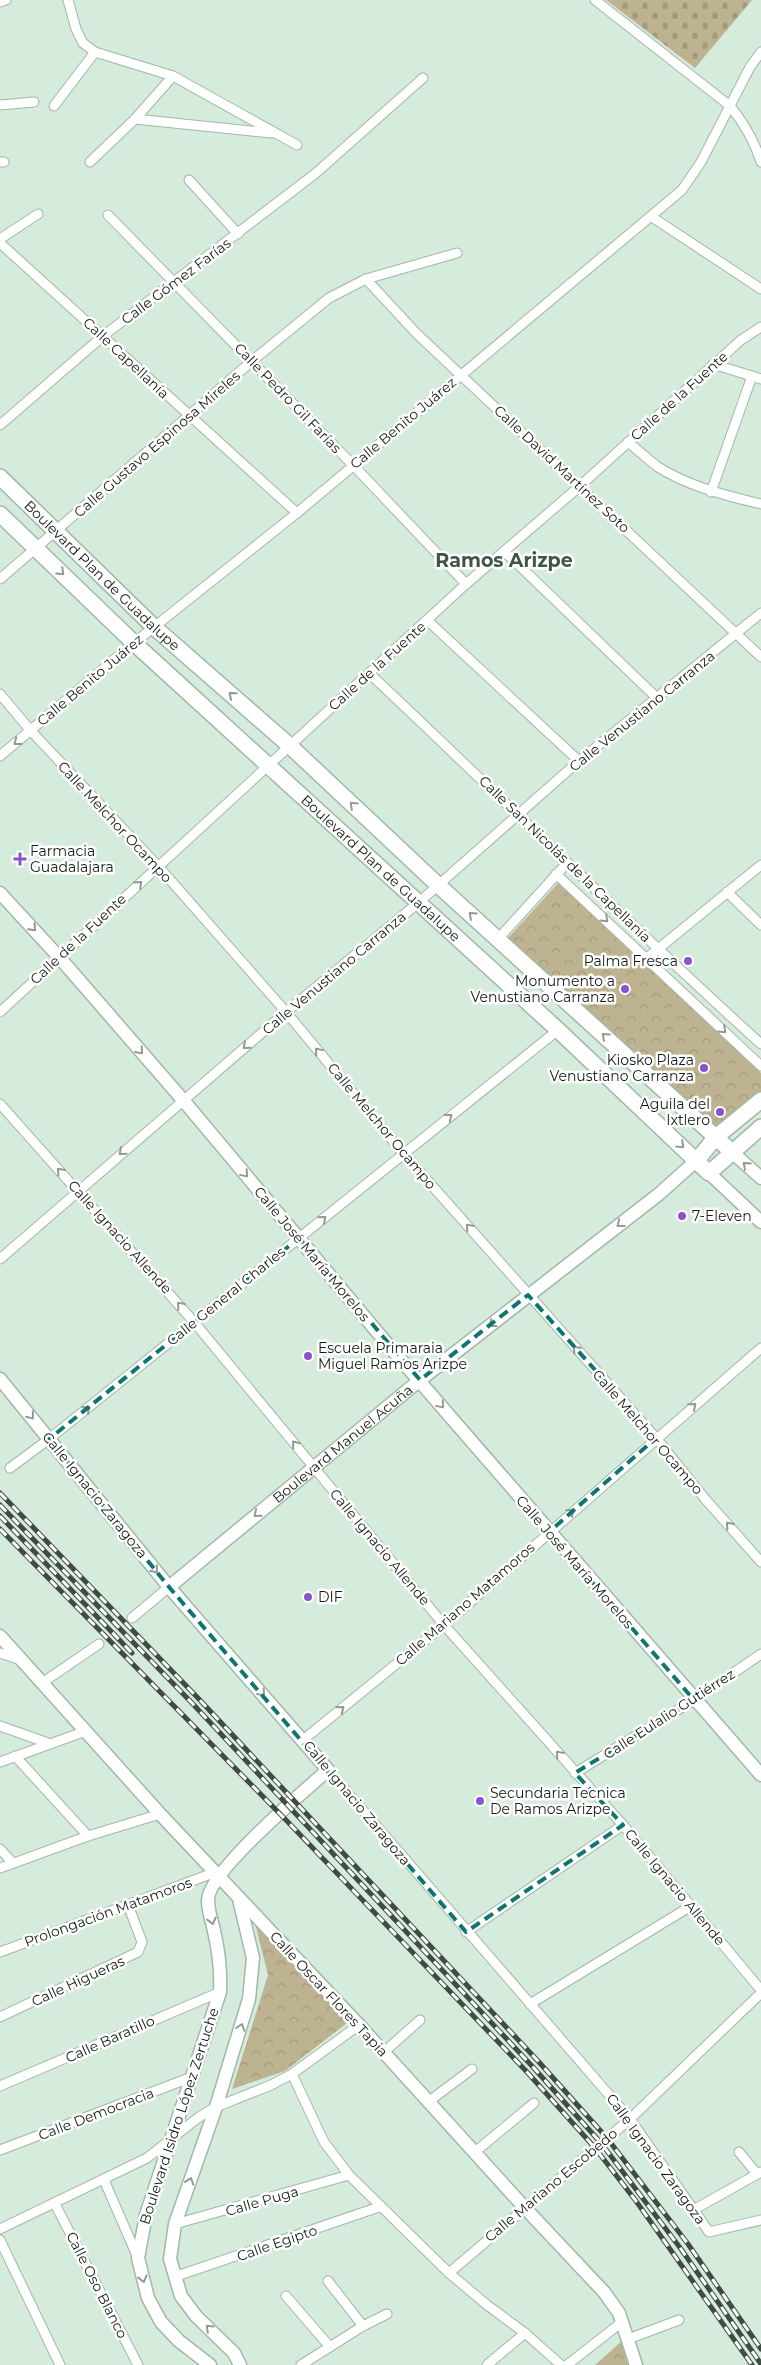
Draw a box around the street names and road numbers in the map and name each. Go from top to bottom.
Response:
street label: Calle Gómez Farías [118,234,234,328]
street label: Calle Capellanía [79,314,173,402]
street label: Calle Pedro Gil Farías [231,339,346,457]
street label: Calle de la Fuente [627,348,731,444]
street label: Calle Gustavo Espinosa Mireles [70,367,244,521]
street label: Calle Benito Juárez [346,373,460,473]
street label: Calle David Martínez Soto [490,401,634,537]
street label: Boulevard Plan de Guadalupe [20,497,184,655]
street label: Calle de la Fuente [325,618,429,714]
street label: Calle Benito Juárez [33,630,147,730]
street label: Calle Venustiano Carranza [566,647,718,775]
street label: Calle Melchor Ocampo [54,757,176,887]
street label: Calle San Nicolás de la Capellanía [475,772,655,946]
street label: Boulevard Plan de Guadalupe [297,791,464,945]
street label: Calle de la Fuente [26,890,130,988]
street label: Calle Venustiano Carranza [258,908,410,1038]
street label: Calle Melchor Ocampo [324,1059,440,1193]
street label: Calle Ignacio Allende [64,1176,176,1298]
street label: Calle José María Morelos [250,1183,374,1325]
street label: Calle General Charles [163,1242,289,1350]
street label: Calle Melchor Ocampo [589,1366,707,1498]
street label: Boulevard Manuel Acuña [269,1381,416,1507]
street label: Calle Ignacio Zaragoza [38,1428,152,1562]
street label: Calle Ignacio Allende [326,1485,434,1609]
street label: Calle José María Morelos [512,1492,638,1632]
street label: Calle Mariano Matamoros [392,1538,538,1669]
street label: Calle Eulalio Gutiérrez [600,1665,738,1763]
street label: Calle Ignacio Zaragoza [299,1737,415,1869]
street label: Calle Ignacio Allende [621,1825,729,1949]
street label: Prolongación Matamoros [22,1873,195,1951]
street label: Calle Oscar Flores Tapia [266,1928,392,2060]
street label: Calle Higueras [29,1952,127,2010]
street label: Boulevard Isidro López Zertuche [135,2005,223,2227]
street label: Calle Baratillo [63,2011,158,2067]
street label: Calle Democracia [36,2084,156,2144]
street label: Calle Ignacio Zaragoza [602,2090,710,2228]
street label: Calle Mariano Escobedo [481,2124,621,2246]
street label: Calle Puga [223,2182,301,2220]
street label: Calle Egipto [234,2221,320,2265]
street label: Calle Oso Blanco [62,2229,132,2342]

